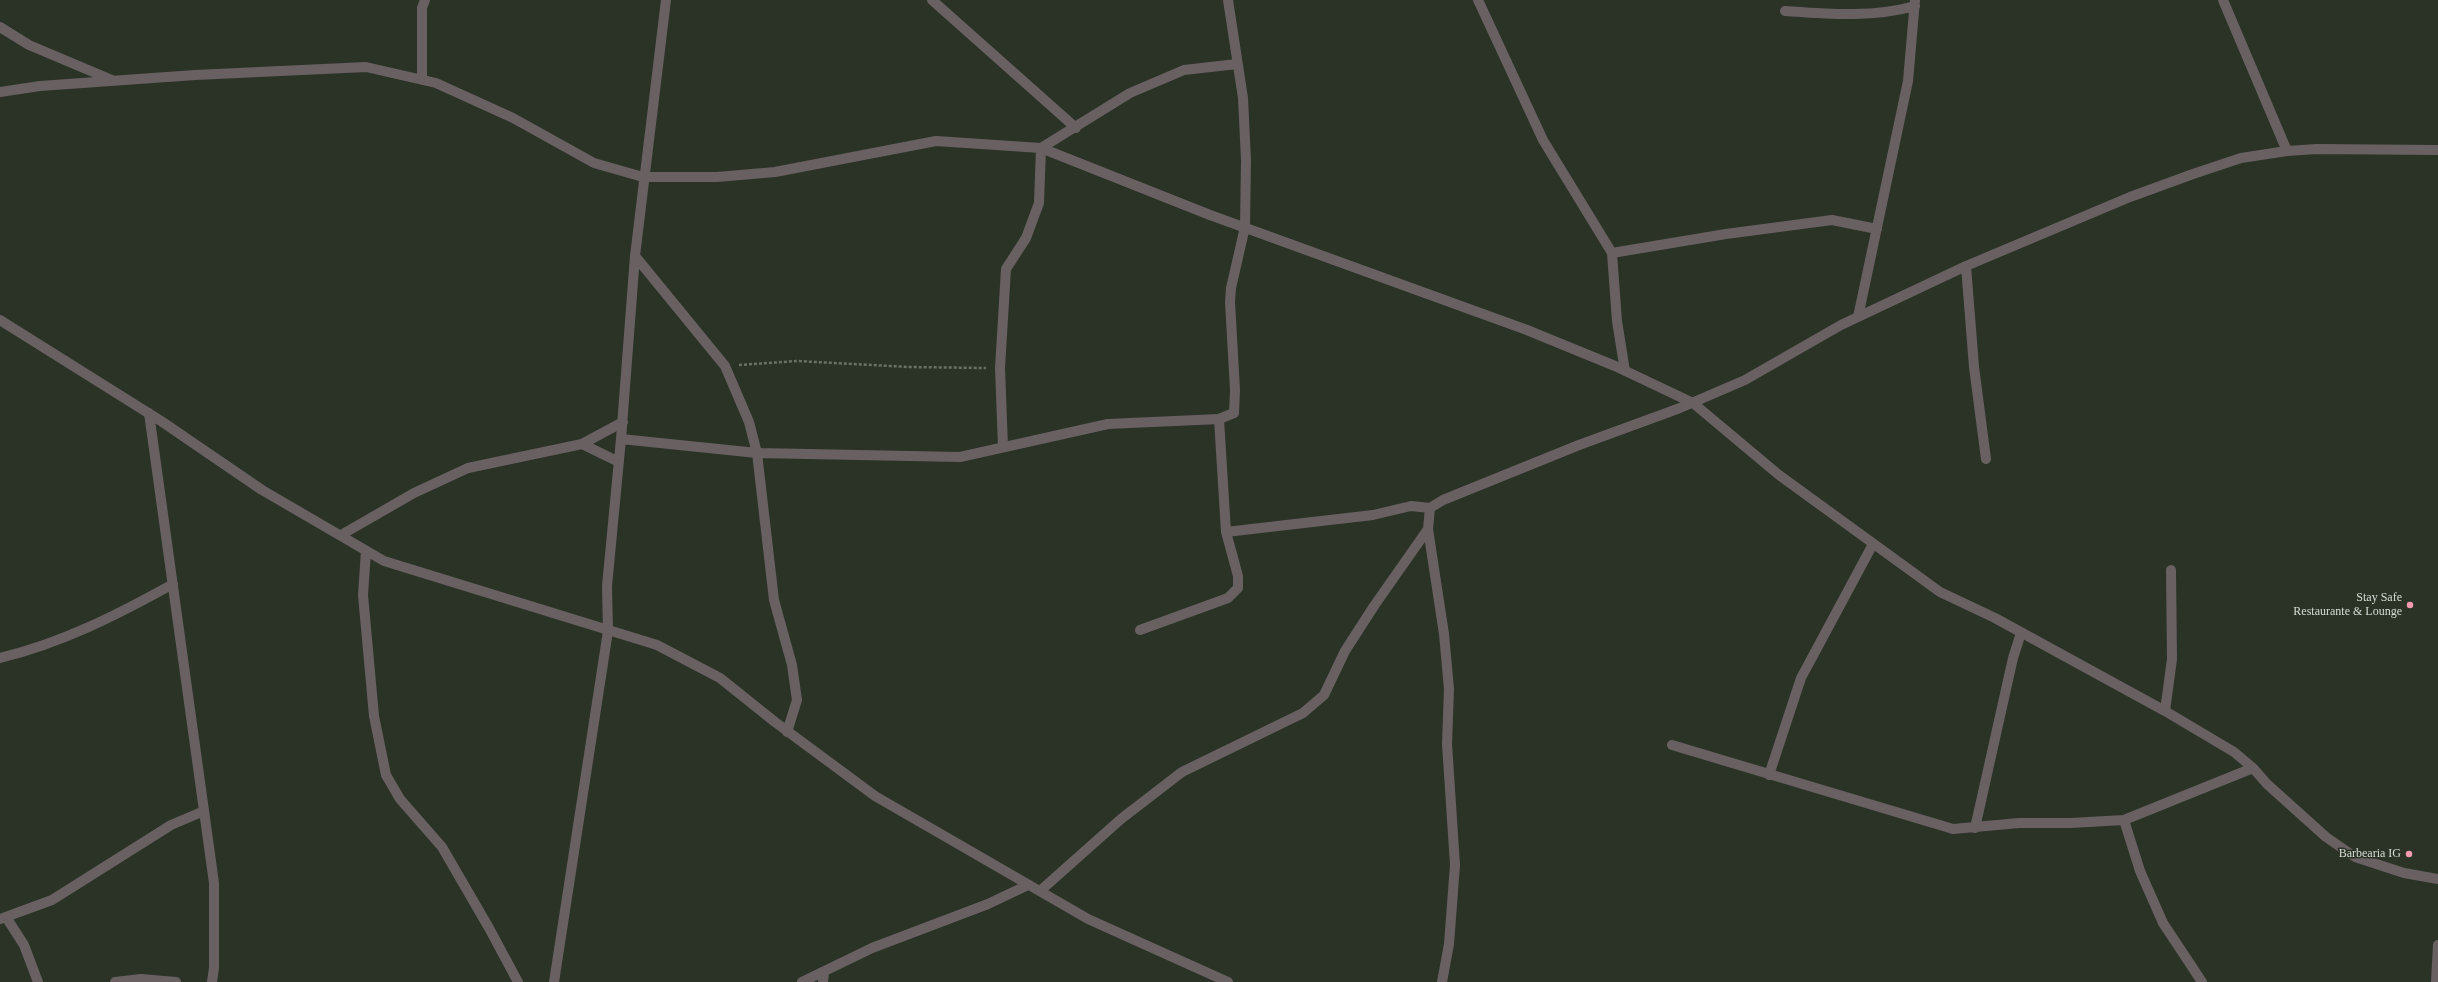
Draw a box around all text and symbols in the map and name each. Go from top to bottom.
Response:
place label: Stay Safe Restaurante & Lounge [2293,591,2402,619]
marker: Stay Safe Restaurante & Lounge [2405,600,2415,610]
place label: Barbearia IG [2339,847,2401,861]
marker: Barbearia IG [2404,849,2414,859]

